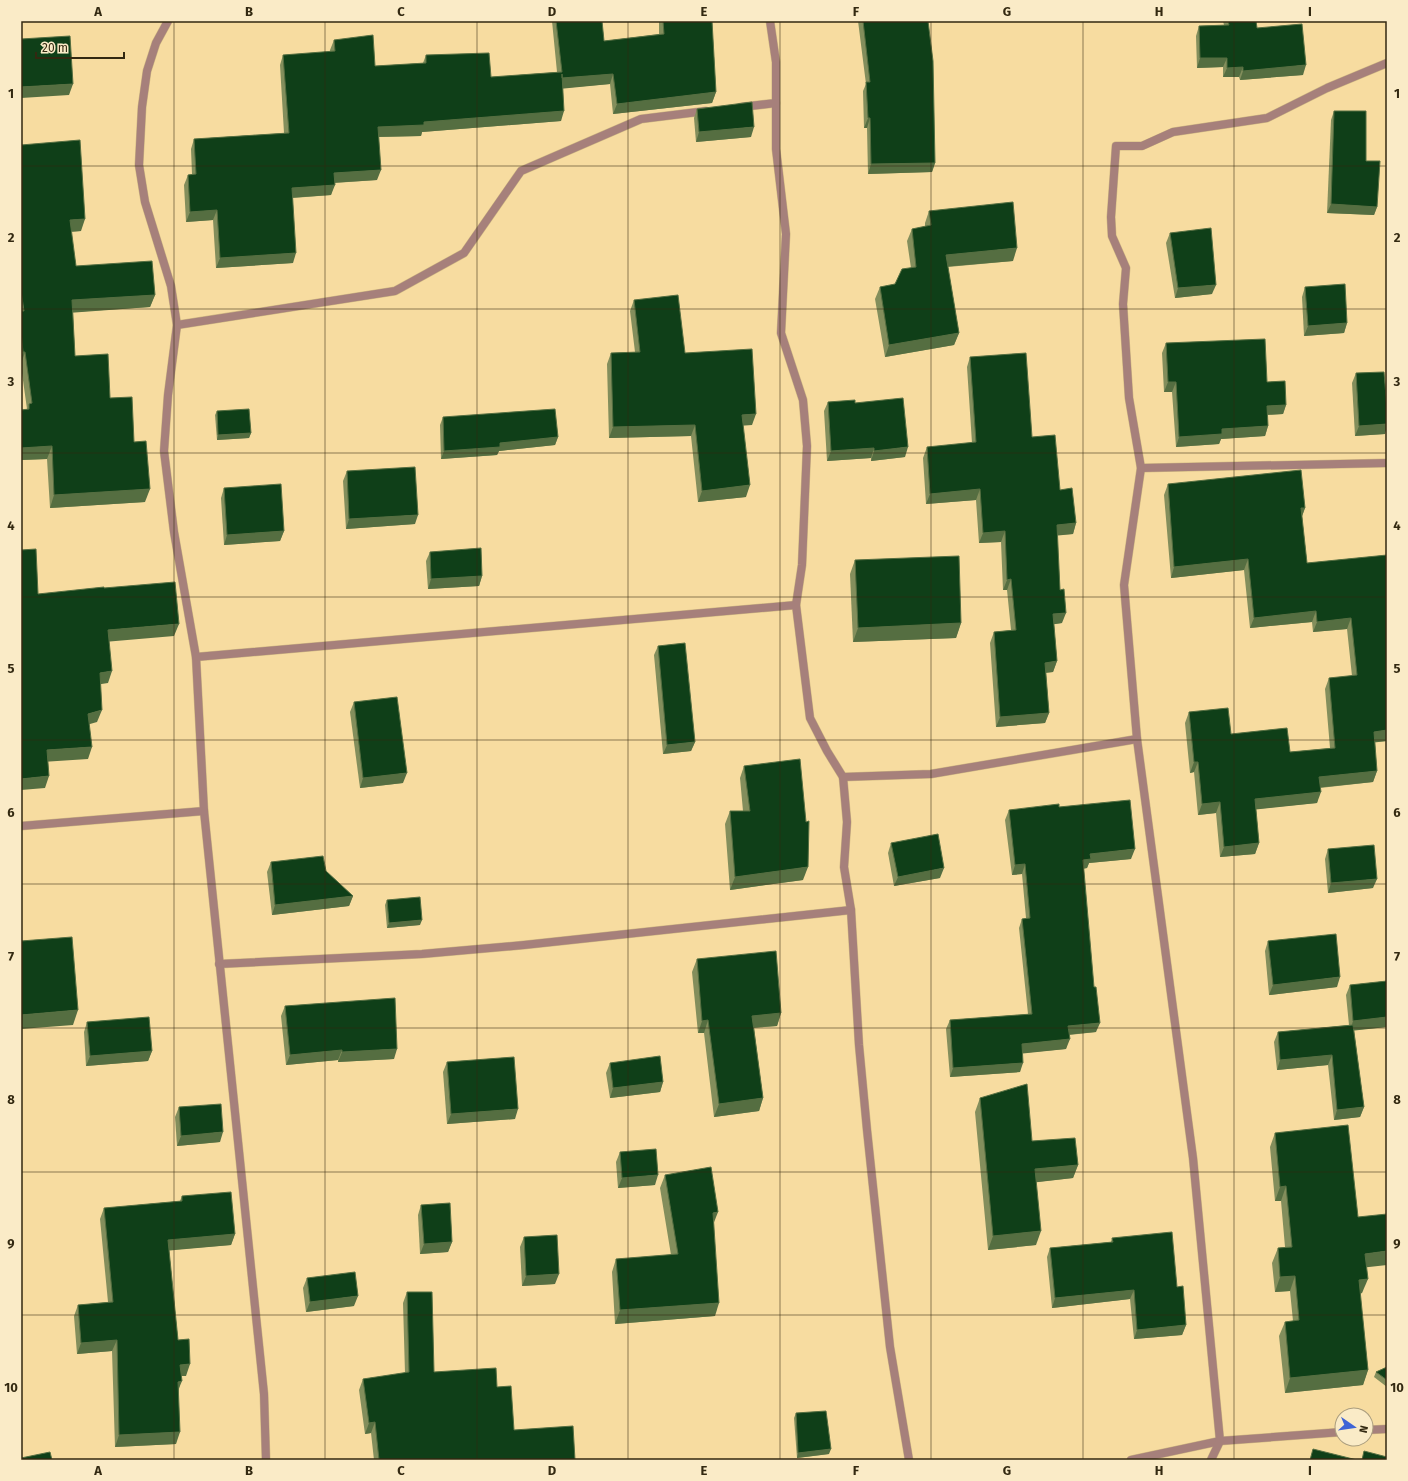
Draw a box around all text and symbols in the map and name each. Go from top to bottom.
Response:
text: A [93,4,102,19]
text: B [245,4,253,19]
text: C [397,4,405,19]
text: D [548,4,557,19]
text: E [701,4,708,19]
text: F [853,4,860,19]
text: G [1003,4,1011,19]
text: H [1155,4,1163,19]
text: I [1308,4,1312,19]
scale bar [36,34,124,60]
text: 20 m [42,41,68,55]
text: 1 [8,86,14,101]
text: 1 [1394,86,1400,101]
text: 2 [8,230,15,245]
text: 2 [1394,230,1401,245]
text: 3 [7,374,15,389]
text: 3 [1393,374,1401,389]
text: 4 [7,518,15,533]
text: 4 [1393,518,1401,533]
text: 5 [8,661,15,676]
text: 5 [1394,661,1401,676]
text: 6 [7,805,15,820]
text: 6 [1393,805,1401,820]
text: 7 [8,949,14,964]
text: 7 [1394,949,1400,964]
text: 8 [7,1092,15,1107]
text: 8 [1393,1092,1401,1107]
text: 9 [7,1236,15,1251]
text: 9 [1393,1236,1401,1251]
text: 10 [4,1380,18,1395]
text: 10 [1390,1380,1404,1395]
north arrow [1334,1407,1374,1447]
text: N [1356,1424,1370,1434]
text: A [93,1463,102,1478]
text: B [245,1463,253,1478]
text: C [397,1463,405,1478]
text: D [548,1463,557,1478]
text: E [701,1463,708,1478]
text: F [853,1463,860,1478]
text: G [1003,1463,1011,1478]
text: H [1155,1463,1163,1478]
text: I [1308,1463,1312,1478]

